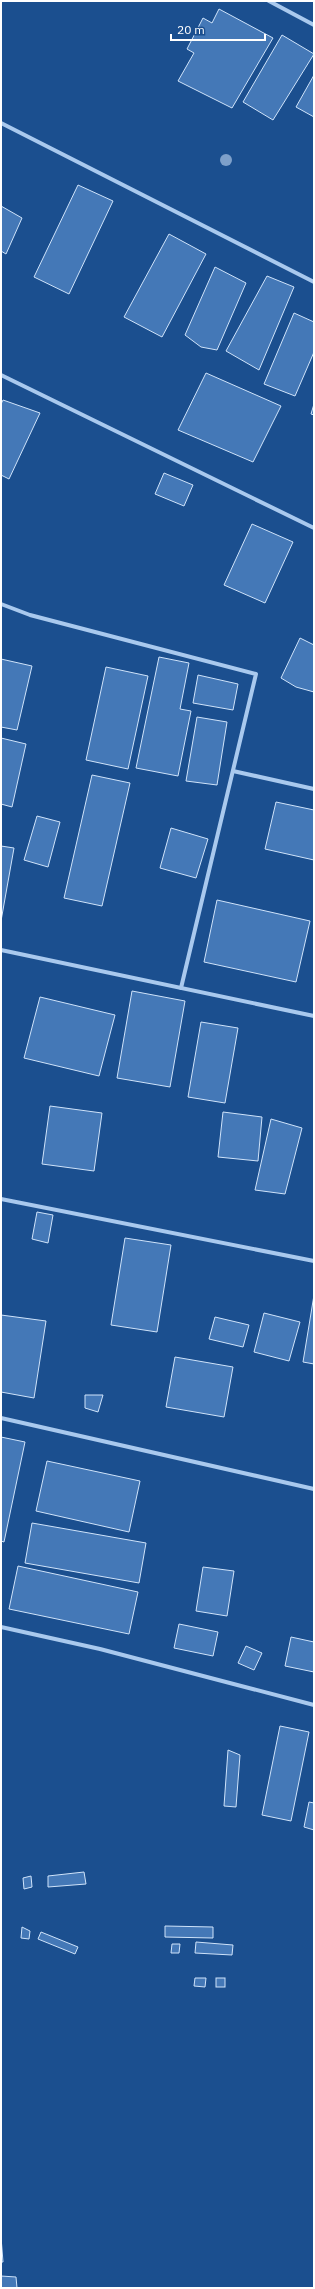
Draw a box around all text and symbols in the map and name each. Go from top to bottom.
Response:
scale bar [171,16,265,42]
text: 20 m [177,22,205,37]

